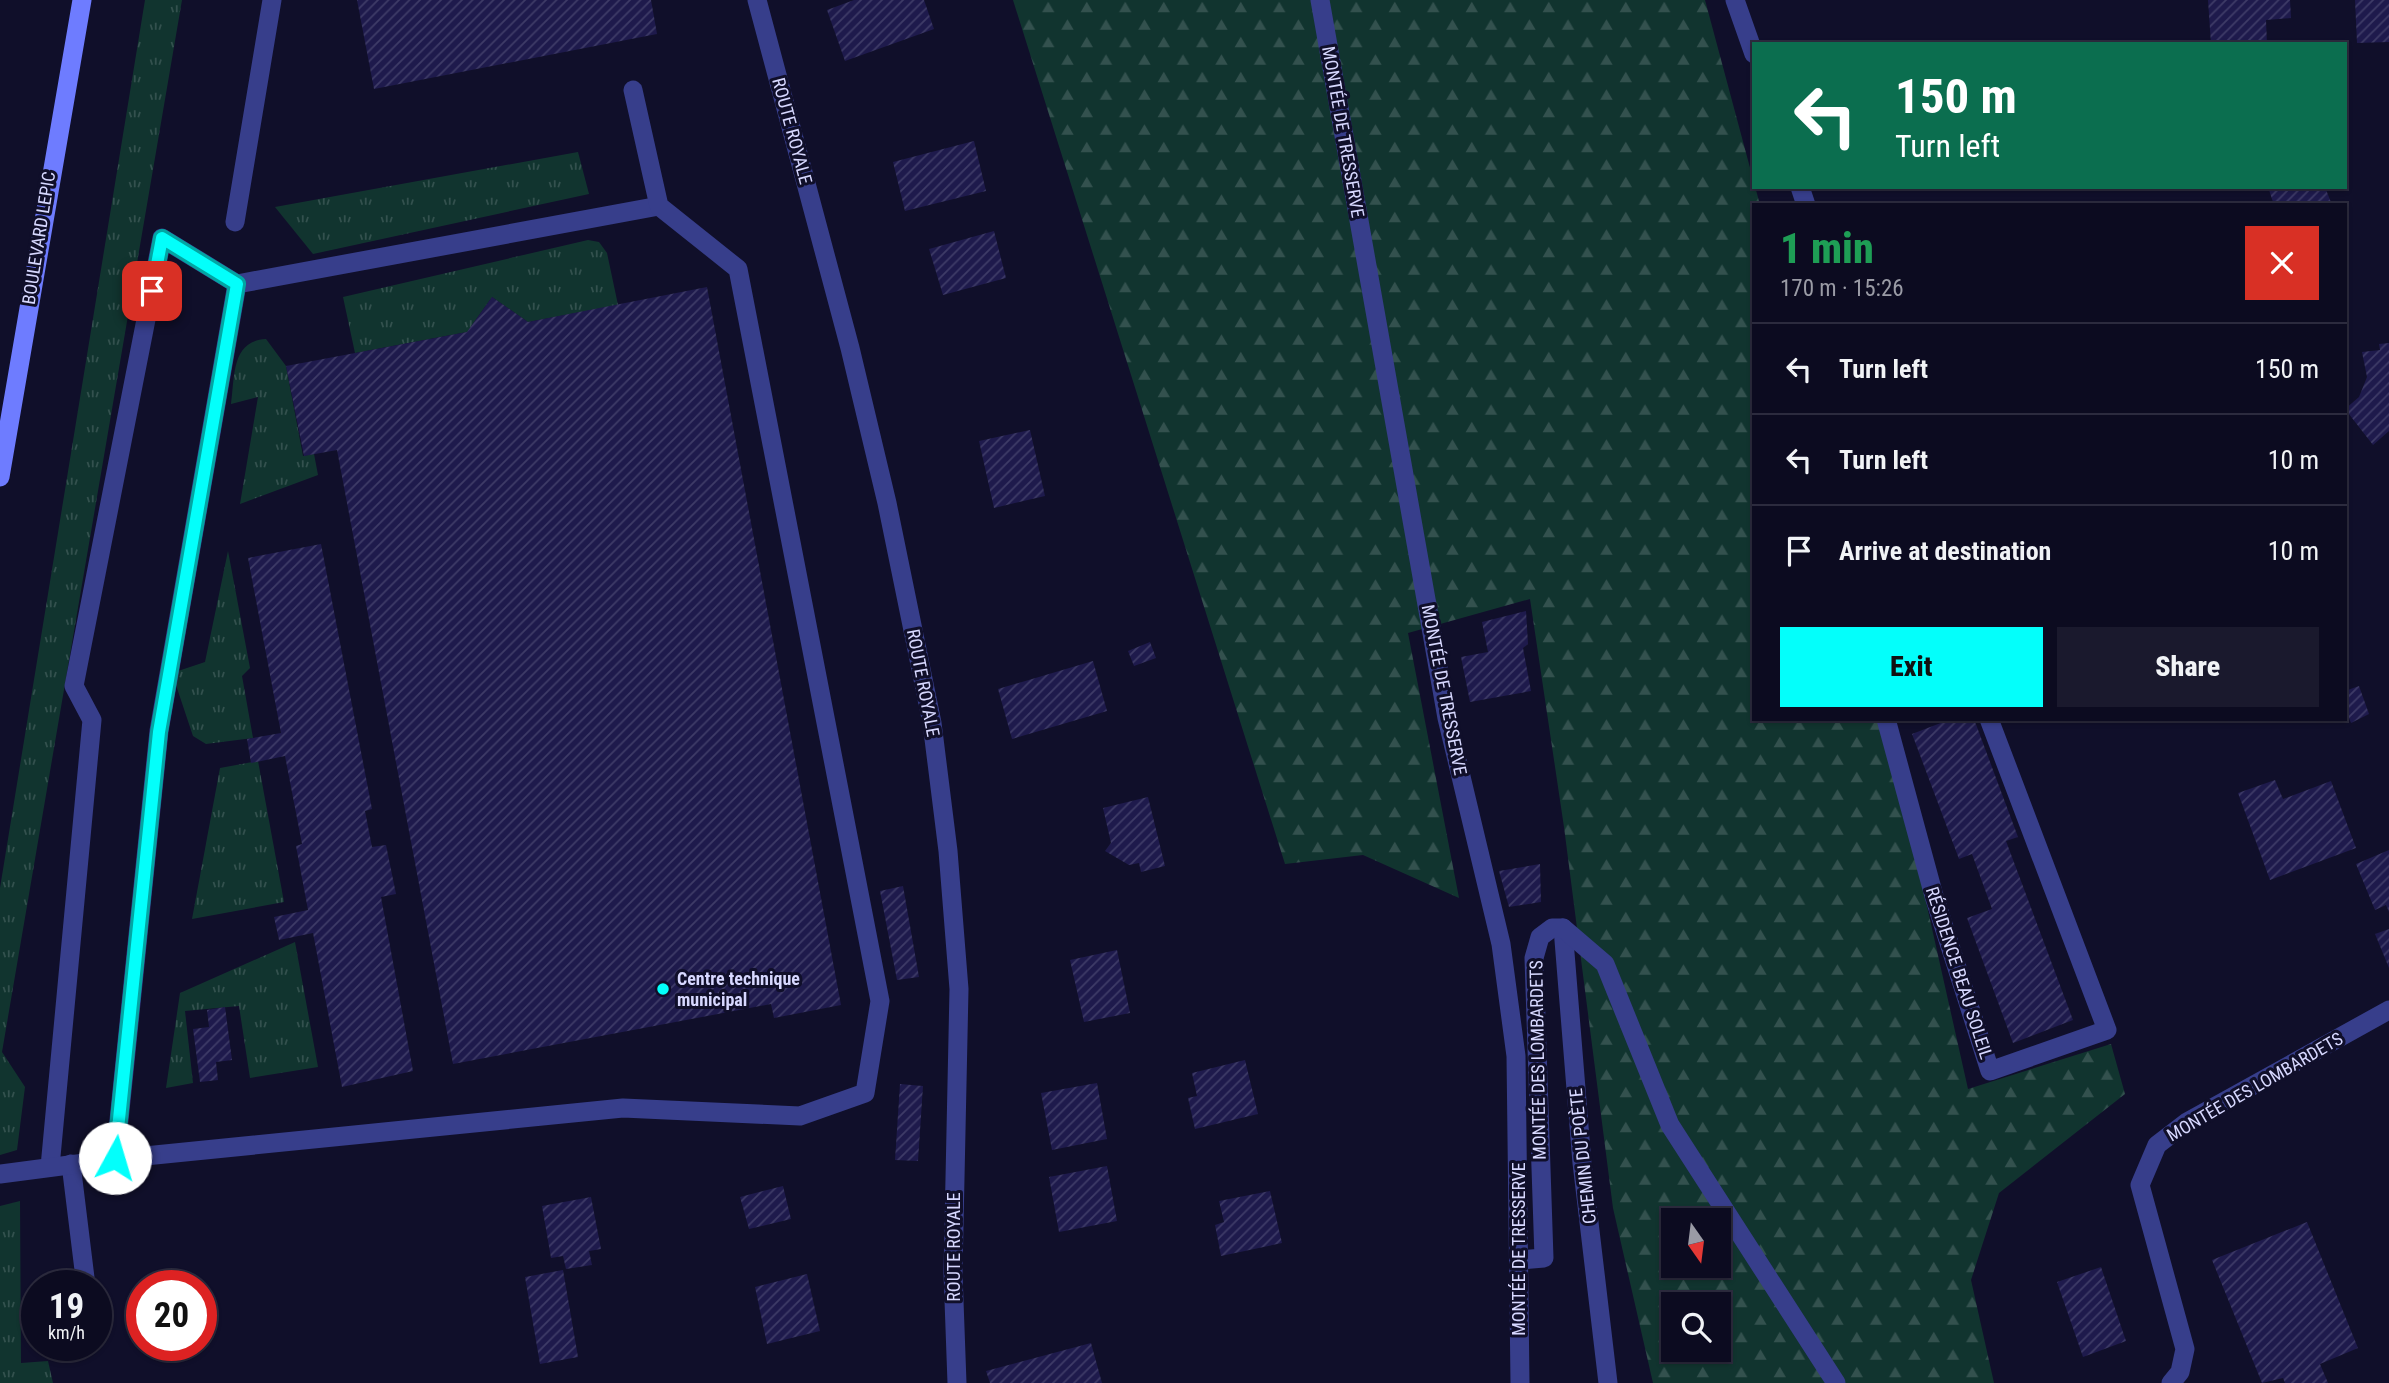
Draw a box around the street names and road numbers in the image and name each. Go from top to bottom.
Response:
street label: MONTÉE DE TRESSERVE [1318,45,1369,219]
street label: ROUTE ROYALE [768,75,817,186]
street label: BOULEVARD LEPIC [18,170,59,306]
street label: MONTÉE DE TRESSERVE [1418,603,1471,777]
street label: ROUTE ROYALE [903,627,944,739]
street label: RÉSIDENCE BEAU SOLEIL [1922,884,1997,1062]
street label: MONTÉE DES LOMBARDETS [1525,960,1550,1160]
street label: MONTÉE DES LOMBARDETS [2163,1028,2346,1146]
street label: CHEMIN DU POÈTE [1565,1087,1600,1225]
street label: MONTÉE DE TRESSERVE [1508,1162,1529,1336]
street label: ROUTE ROYALE [943,1192,964,1302]

